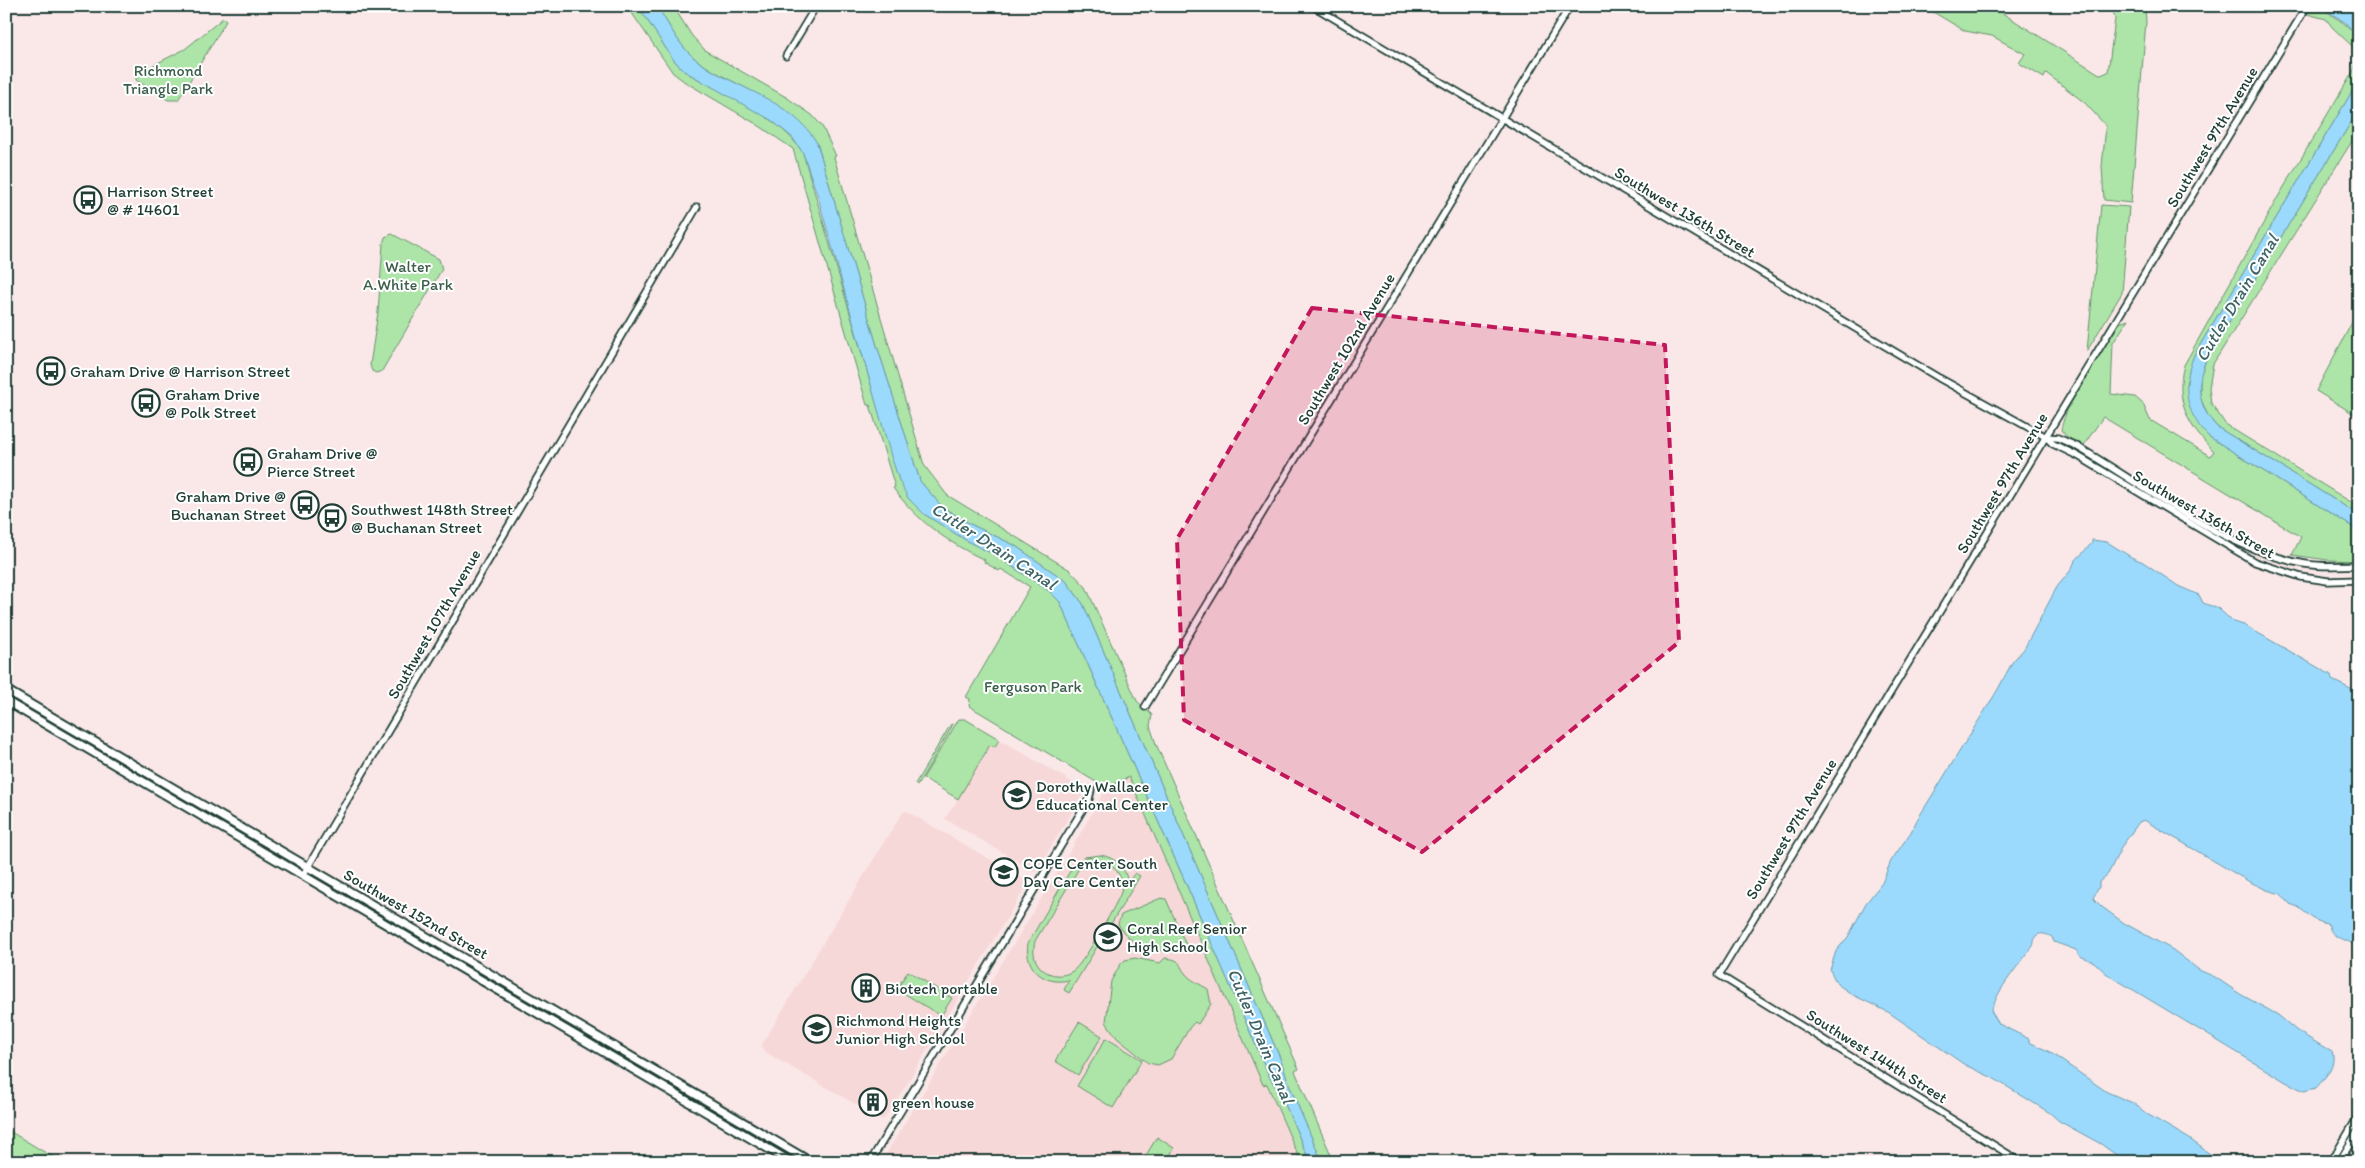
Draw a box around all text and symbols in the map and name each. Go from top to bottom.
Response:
park label: Richmond Triangle Park [123,61,214,98]
street label: Southwest 97th Avenue [2162,63,2262,211]
street label: Southwest 136th Street [1611,162,1759,262]
place label: Harrison Street @ # 14601 [107,182,213,219]
bus stop icon: Harrison Street @ # 14601 [73,185,103,215]
water label: Cutler Drain Canal [2190,229,2285,366]
park label: Walter A.White Park [363,257,454,294]
street label: Southwest 102nd Avenue [1293,270,1399,428]
bus stop icon: Graham Drive @ Harrison Street [36,356,66,386]
place label: Graham Drive @ Harrison Street [70,362,290,381]
place label: Graham Drive @ Polk Street [165,385,260,422]
bus stop icon: Graham Drive @ Polk Street [131,388,161,418]
street label: Southwest 97th Avenue [1952,409,2052,557]
place label: Graham Drive @ Pierce Street [267,444,378,481]
bus stop icon: Graham Drive @ Pierce Street [233,447,263,477]
street label: Southwest 136th Street [2130,466,2278,562]
place label: Graham Drive @ Buchanan Street [171,487,286,524]
bus stop icon: Graham Drive @ Buchanan Street [290,490,320,520]
water label: Cutler Drain Canal [927,497,1062,596]
place label: Southwest 148th Street @ Buchanan Street [351,500,513,537]
bus stop icon: Southwest 148th Street @ Buchanan Street [317,503,347,533]
street label: Southwest 107th Avenue [383,546,485,702]
park label: Ferguson Park [984,677,1083,696]
street label: Southwest 97th Avenue [1741,755,1841,903]
place label: Dorothy Wallace Educational Center [1036,777,1168,814]
school or university icon: Dorothy Wallace Educational Center [1002,780,1032,810]
place label: COPE Center South Day Care Center [1023,854,1157,891]
school or university icon: COPE Center South Day Care Center [989,857,1019,887]
street label: Southwest 152nd Street [340,865,492,963]
place label: Coral Reef Senior High School [1127,919,1247,956]
school or university icon: Coral Reef Senior High School [1093,922,1123,952]
water label: Cutler Drain Canal [1223,965,1300,1109]
building icon: Biotech portable [851,973,881,1003]
place label: Biotech portable [885,979,998,998]
street label: Southwest 144th Street [1803,1005,1951,1107]
place label: Richmond Heights Junior High School [836,1011,965,1048]
school or university icon: Richmond Heights Junior High School [802,1014,832,1044]
building icon: green house [858,1087,888,1117]
place label: green house [892,1093,974,1112]

